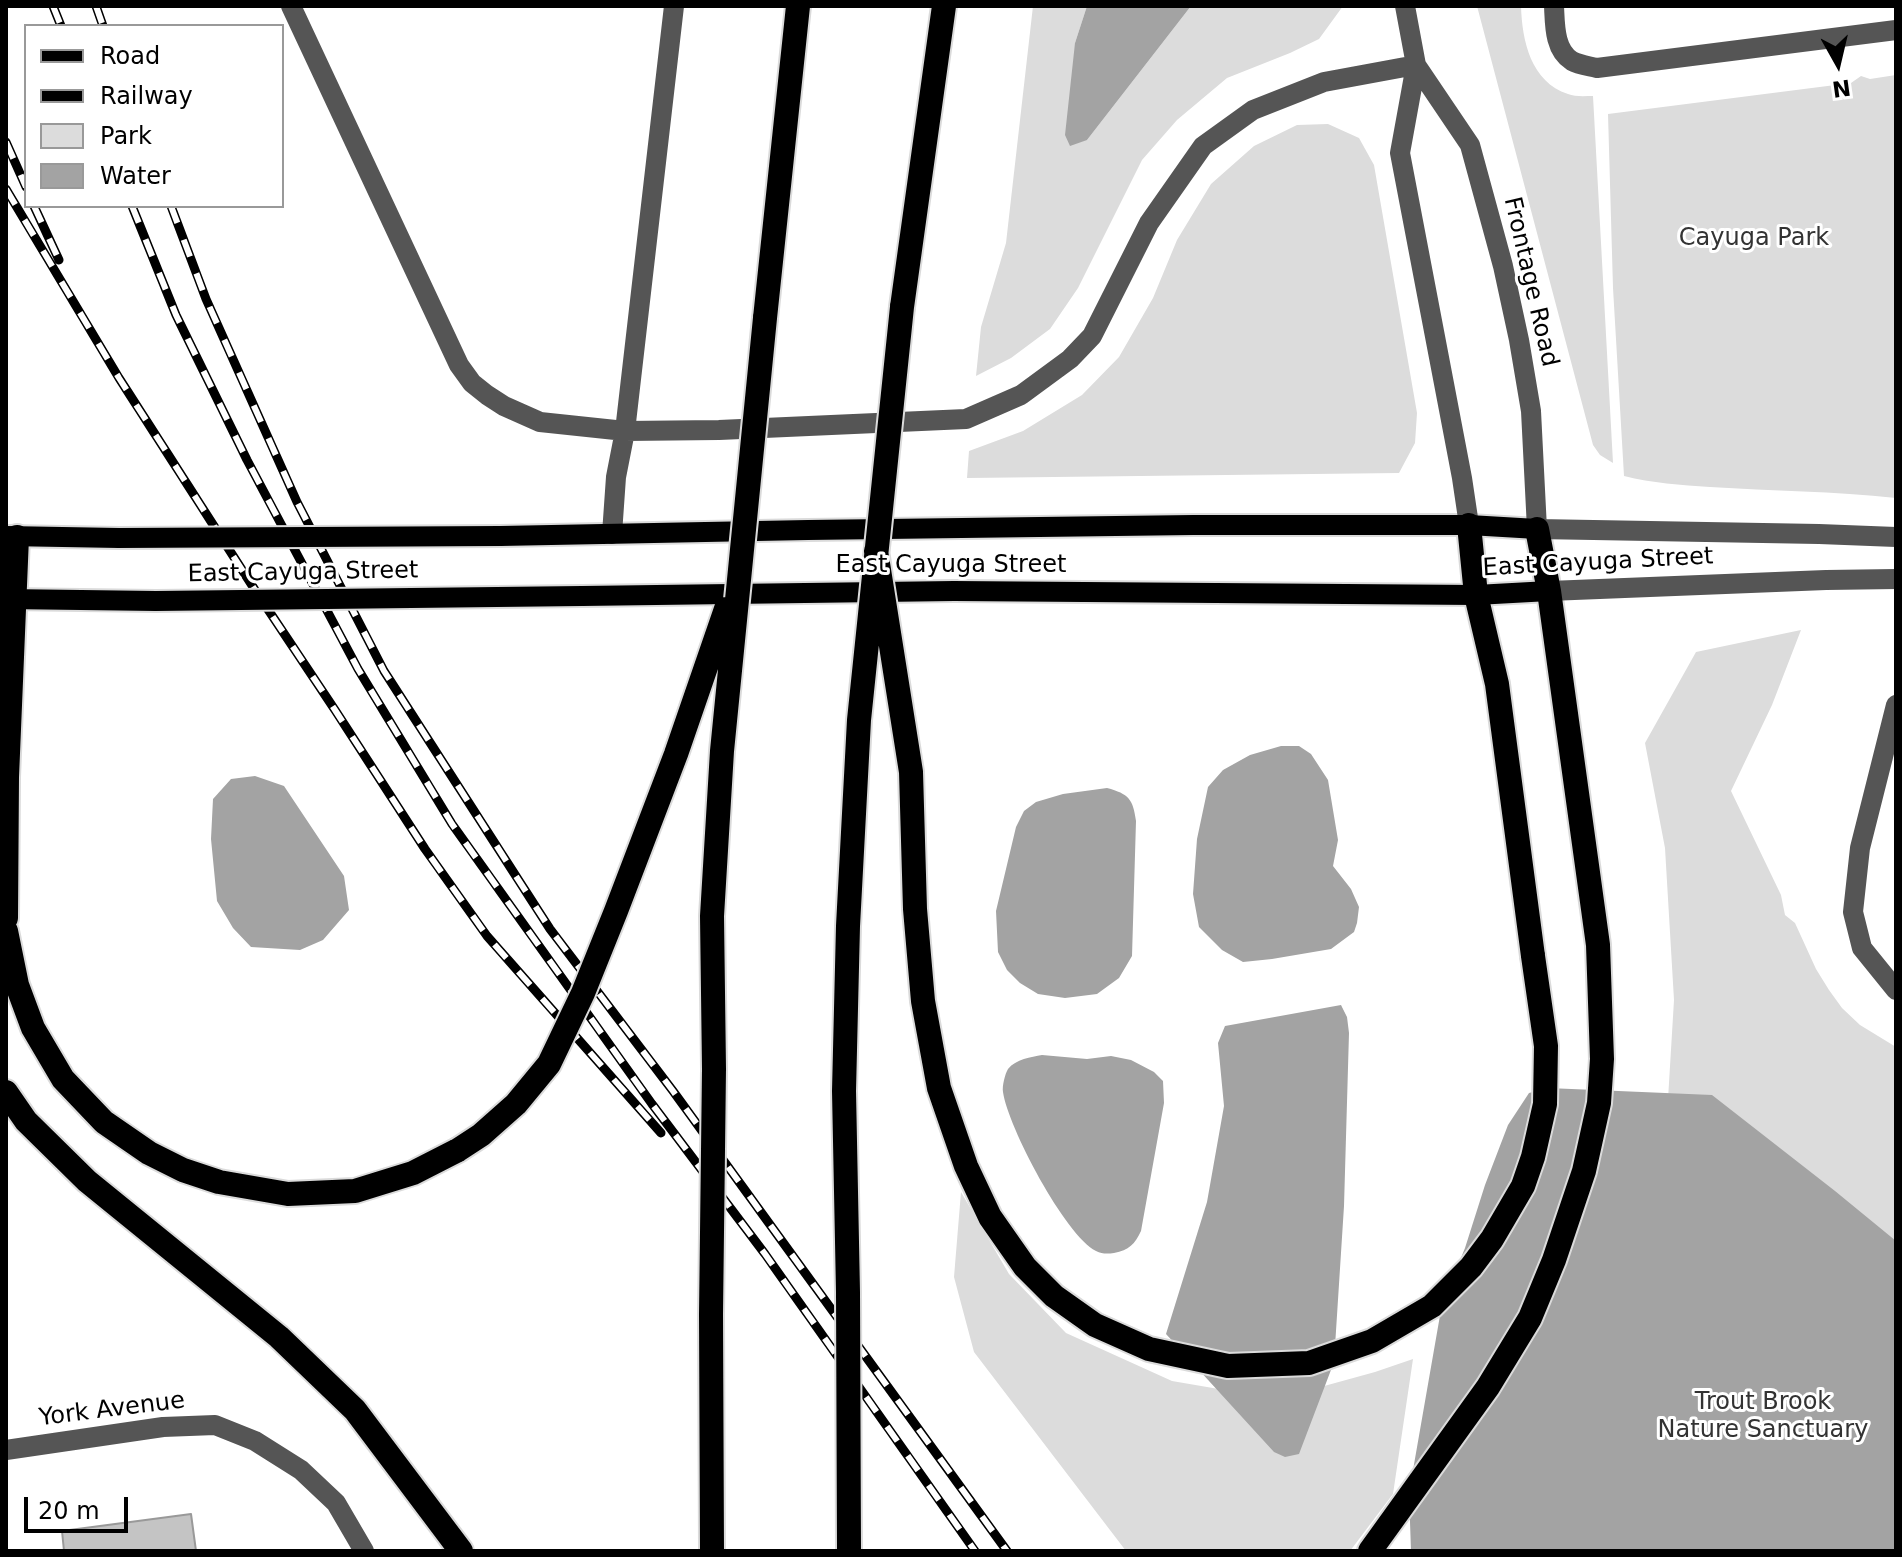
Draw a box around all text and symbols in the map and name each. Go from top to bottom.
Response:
legend [24,24,284,208]
north arrow [1798,24,1878,104]
text: Road [100,42,160,70]
text: N [1831,75,1852,102]
text: Railway [100,82,193,110]
text: Park [100,122,152,150]
text: Water [100,162,171,190]
street label: Frontage Road [1496,194,1564,370]
park label: Cayuga Park [1679,225,1829,253]
street label: East Cayuga Street [1482,543,1714,583]
street label: East Cayuga Street [836,552,1066,580]
street label: East Cayuga Street [187,557,419,589]
street label: York Avenue [37,1387,187,1433]
park label: Trout Brook Nature Sanctuary [1658,1389,1868,1445]
scale bar [28,1481,132,1531]
text: 20 m [38,1497,100,1525]

